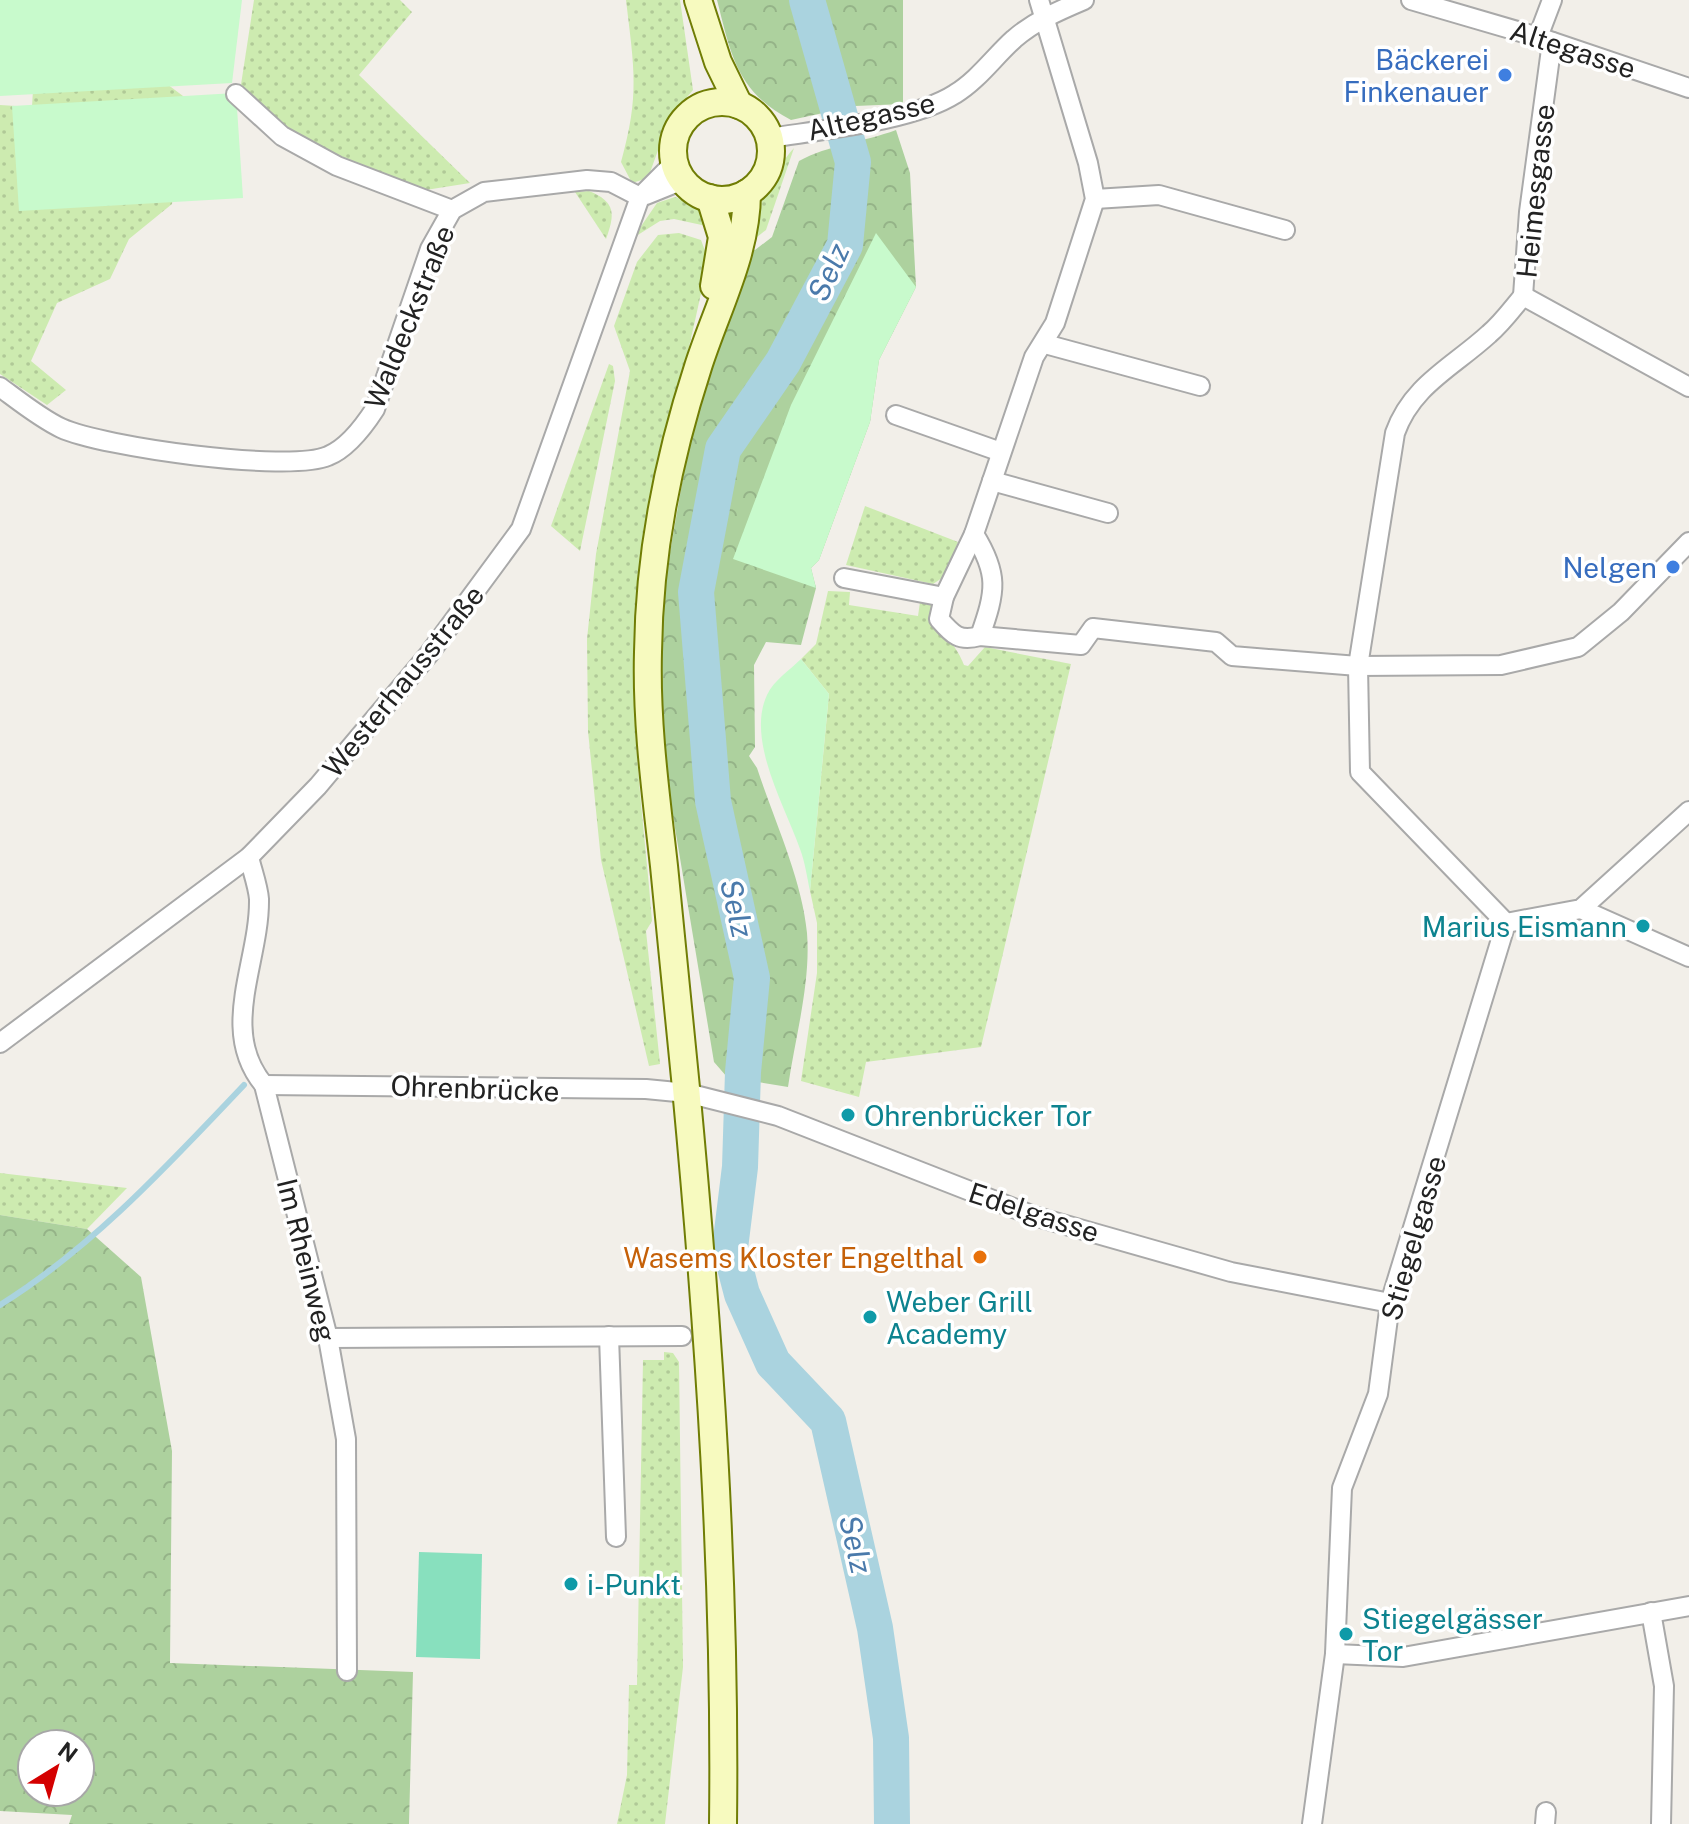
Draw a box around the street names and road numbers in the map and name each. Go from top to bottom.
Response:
street label: Altegasse [1506,13,1640,85]
street label: Altegasse [804,85,938,147]
street label: Heimesgasse [1509,102,1561,280]
street label: Waldeckstraße [357,221,461,413]
street label: Westerhausstraße [315,578,491,784]
street label: Ohrenbrücke [390,1069,560,1107]
street label: Stiegelgasse [1374,1152,1452,1324]
street label: Im Rheinweg [271,1175,343,1345]
street label: Edelgasse [965,1175,1103,1249]

